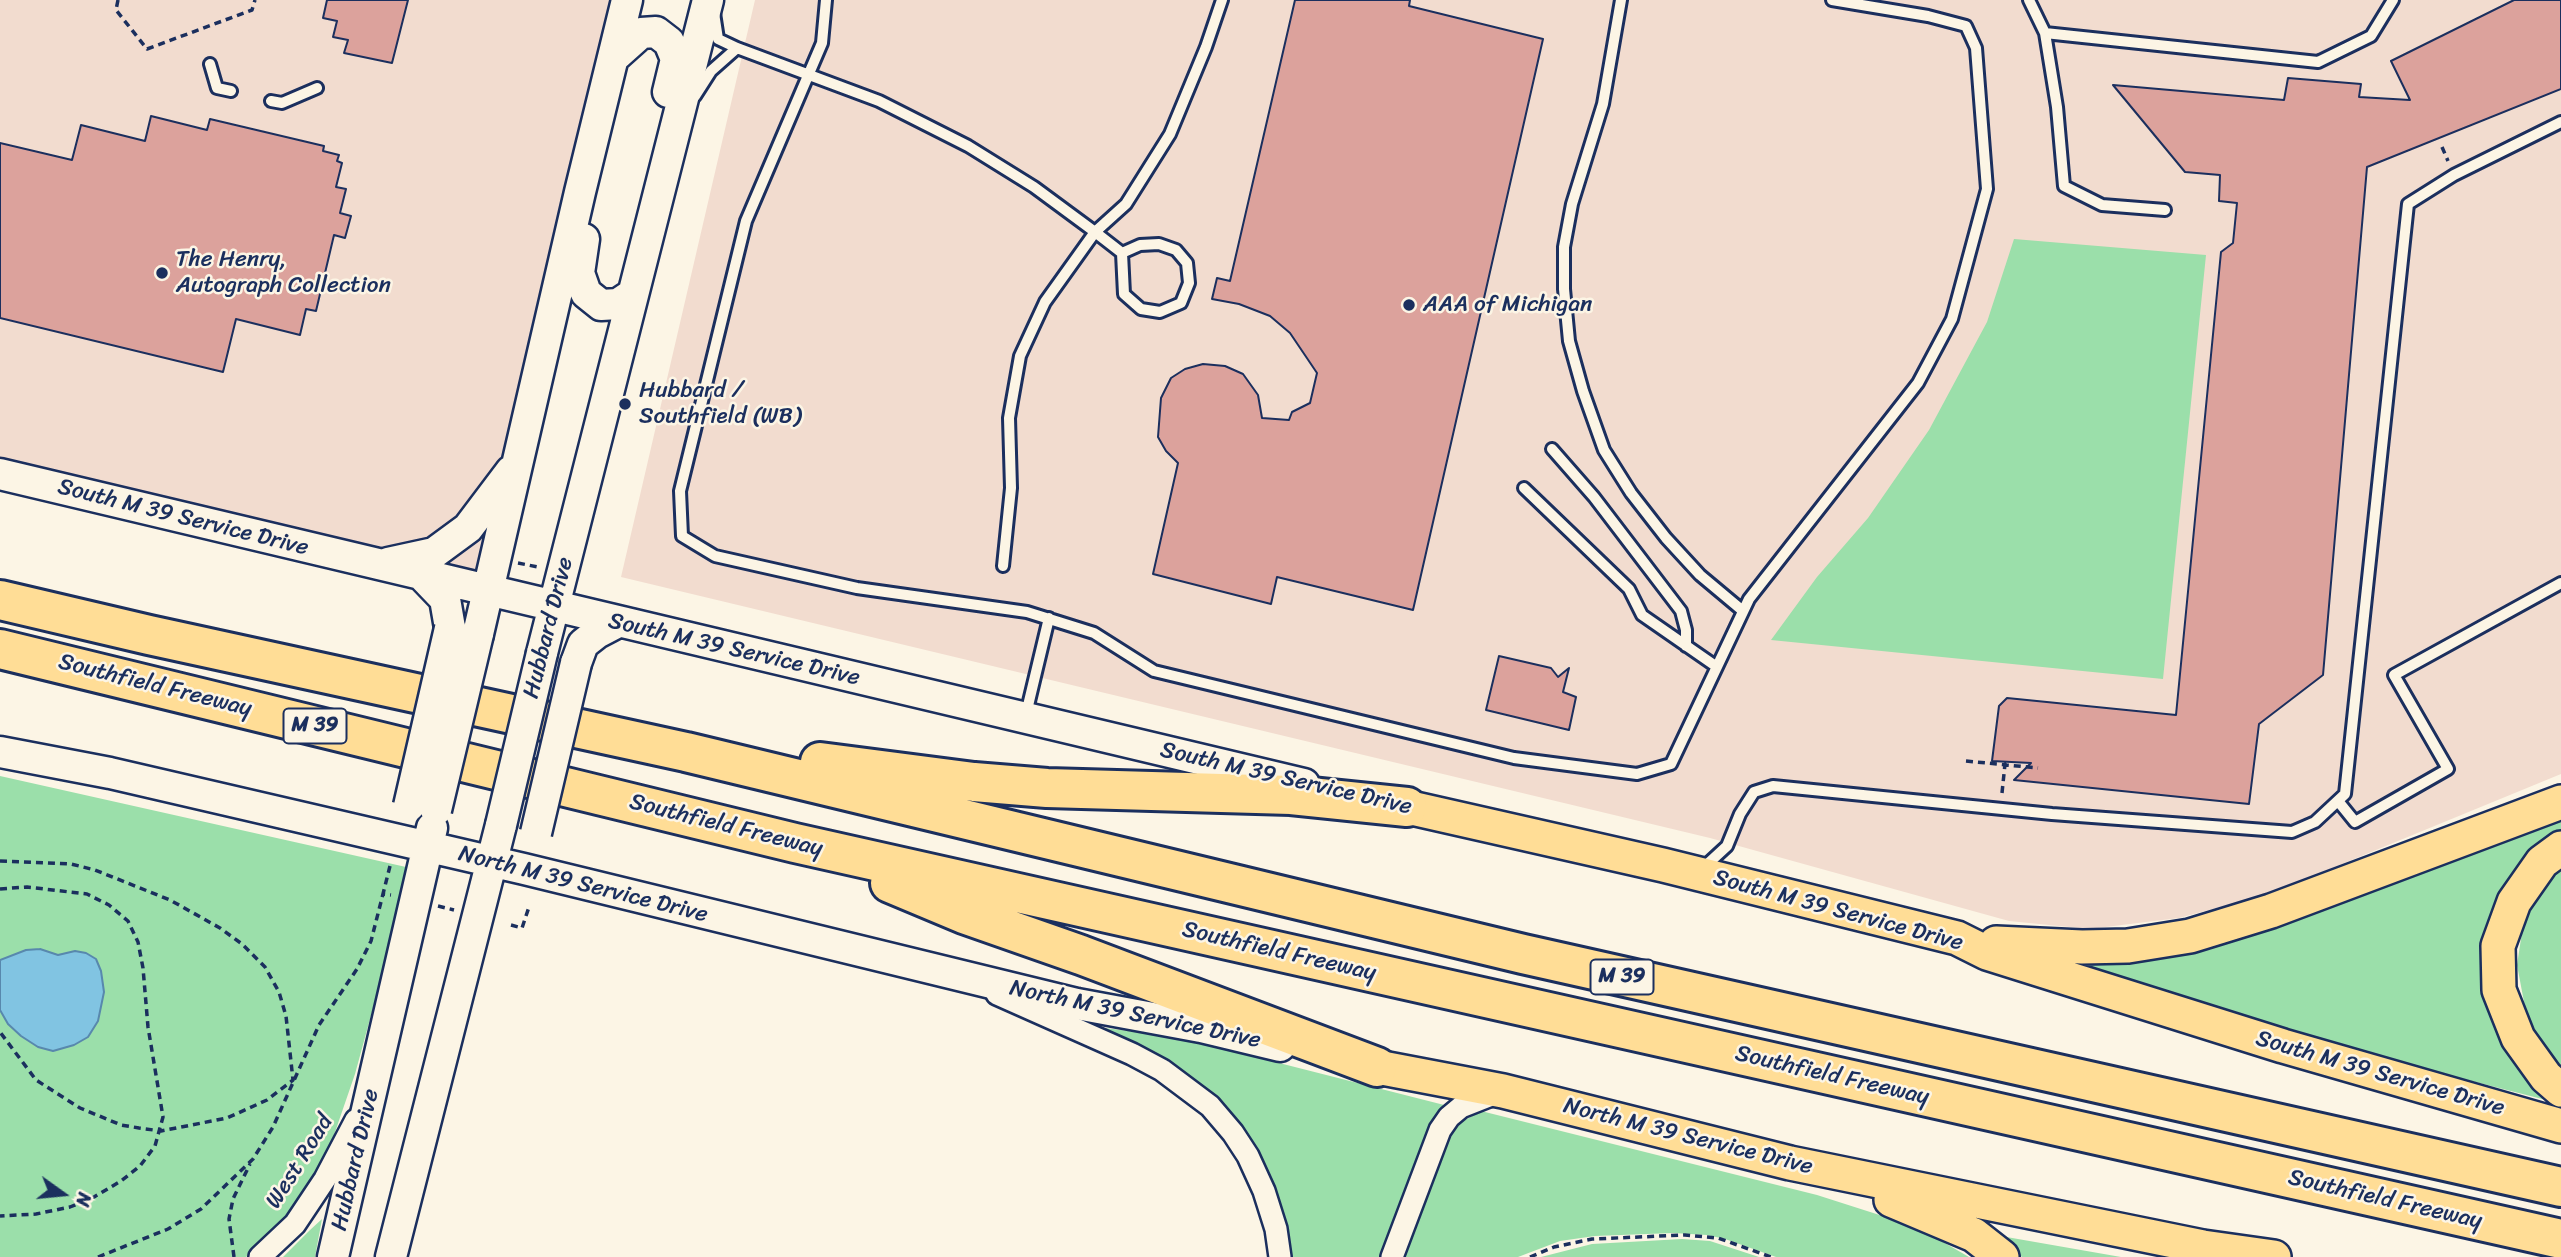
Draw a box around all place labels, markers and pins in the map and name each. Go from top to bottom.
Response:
place label: The Henry, Autograph Collection [176,246,391,300]
marker: The Henry, Autograph Collection [154,265,170,281]
place label: AAA of Michigan [1423,291,1592,319]
marker: AAA of Michigan [1401,297,1417,313]
place label: Hubbard / Southfield (WB) [639,377,801,431]
marker: Hubbard / Southfield (WB) [617,396,633,412]

